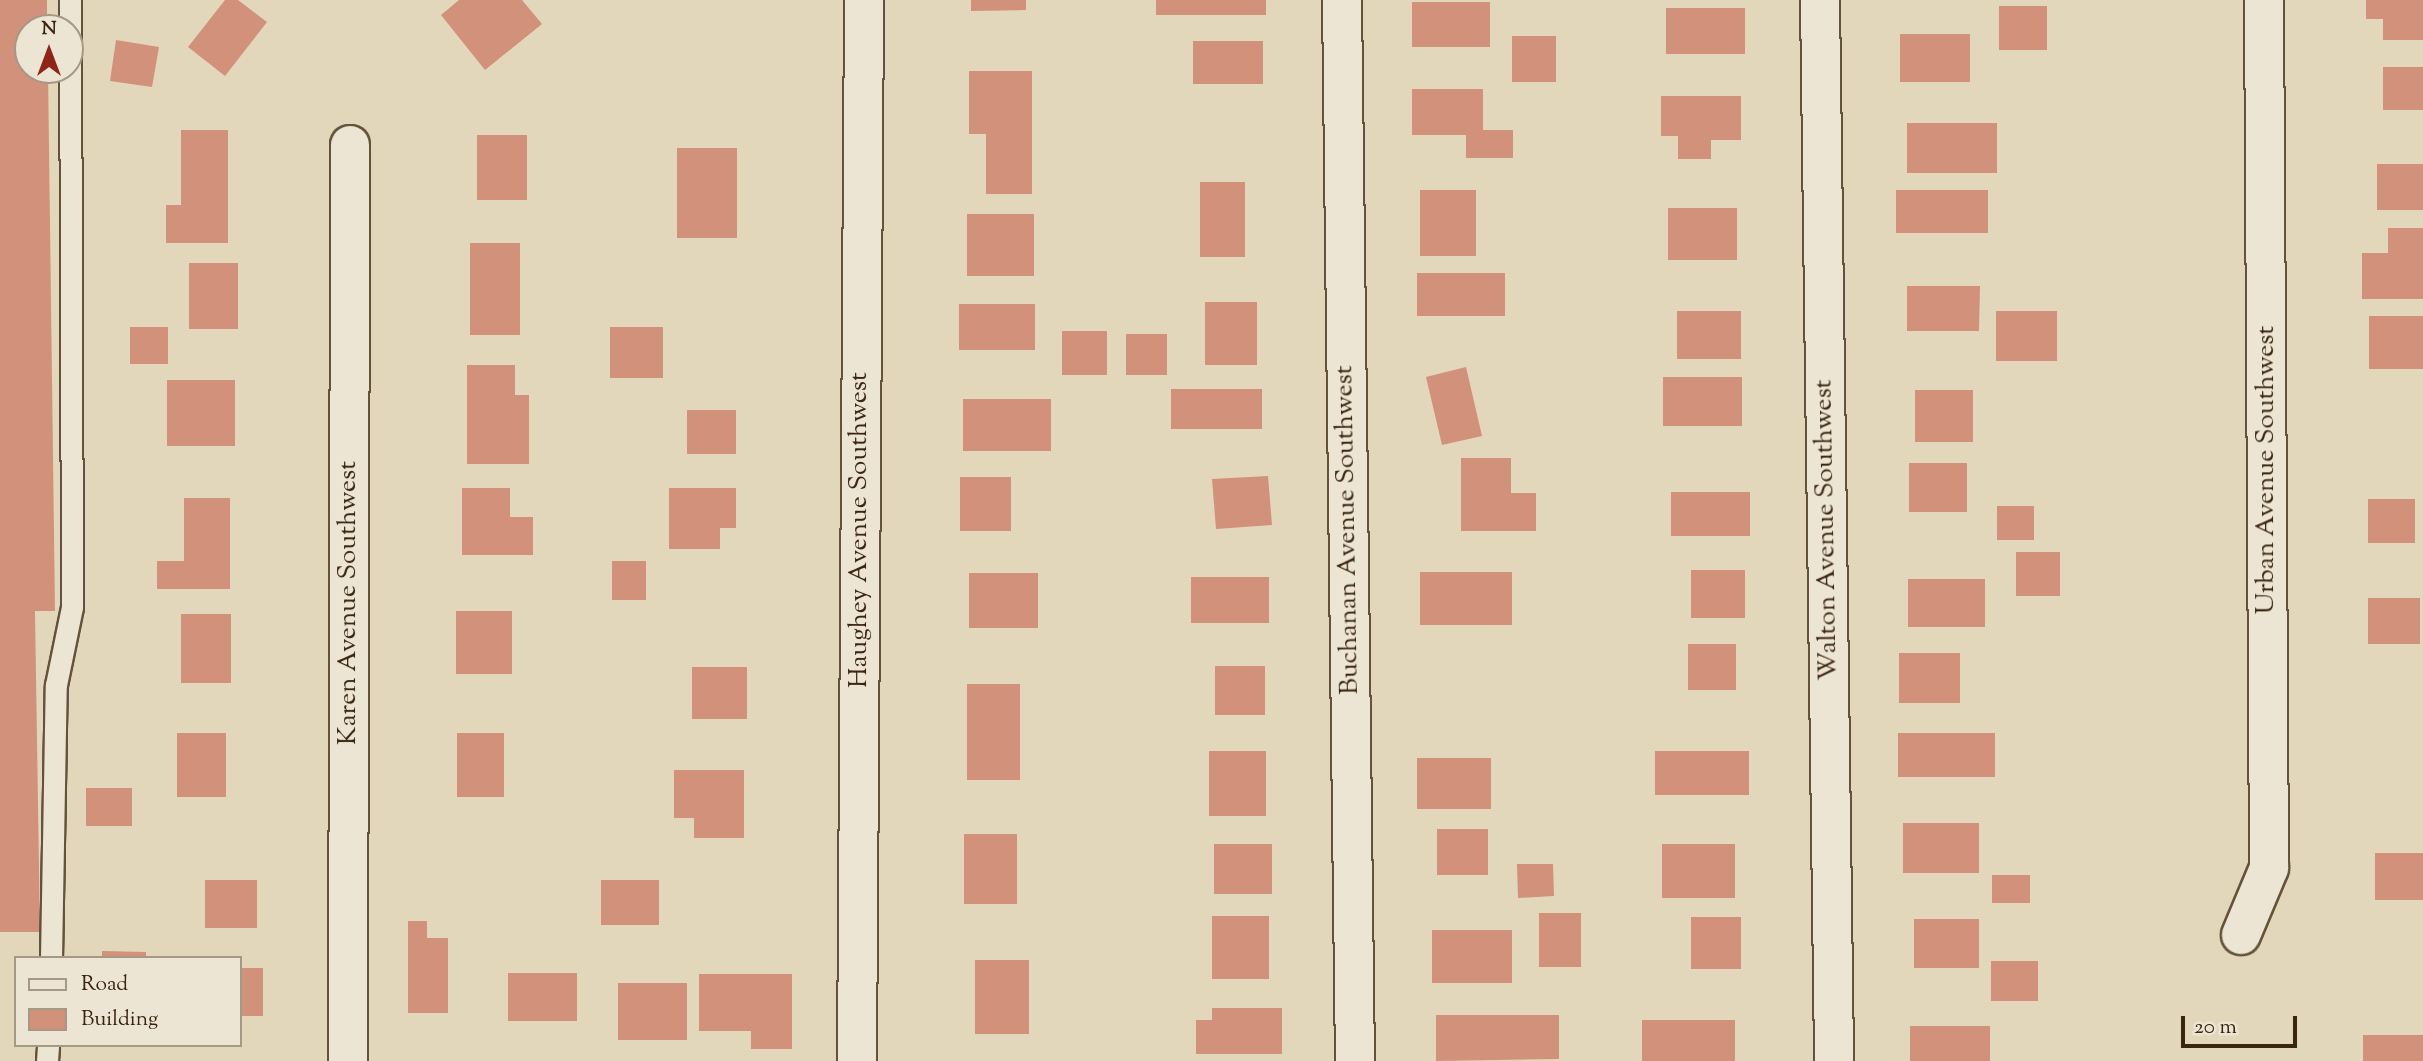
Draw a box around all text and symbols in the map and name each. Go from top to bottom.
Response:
north arrow [14,14,84,84]
text: N [41,16,57,43]
street label: Urban Avenue Southwest [2251,326,2283,614]
street label: Buchanan Avenue Southwest [1330,365,1366,695]
street label: Haughey Avenue Southwest [844,372,876,688]
street label: Walton Avenue Southwest [1809,379,1845,681]
street label: Karen Avenue Southwest [333,461,365,745]
legend [14,956,242,1047]
text: Road [81,970,128,1000]
scale bar [2185,1002,2300,1046]
text: Building [81,1005,158,1035]
text: 20 m [2194,1013,2237,1043]

